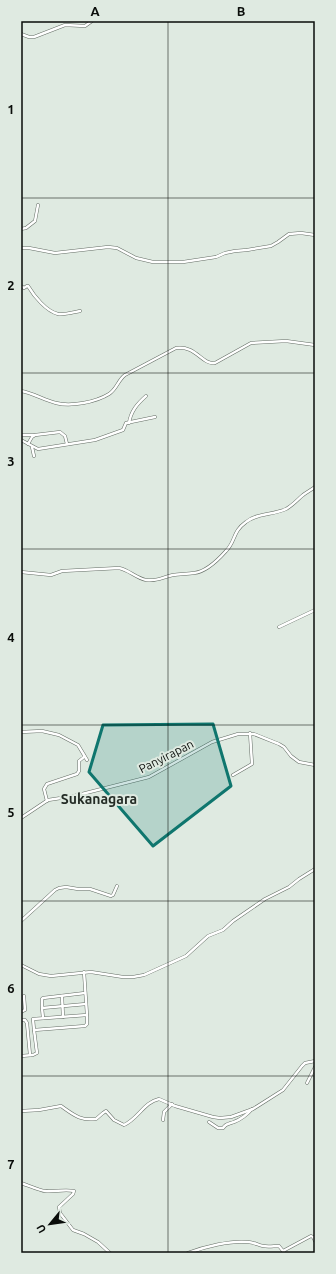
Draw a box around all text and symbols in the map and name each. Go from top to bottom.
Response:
text: A [90,4,100,18]
text: B [237,4,246,18]
text: 1 [7,102,15,116]
text: 2 [7,278,15,292]
text: 3 [7,454,15,468]
text: 4 [7,630,15,644]
street label: Panyirapan [137,737,195,775]
district label: Sukanagara [61,791,137,807]
text: 5 [7,805,15,819]
text: 6 [7,981,15,995]
text: 7 [7,1157,15,1171]
north arrow [30,1204,70,1244]
text: U [34,1223,48,1235]

